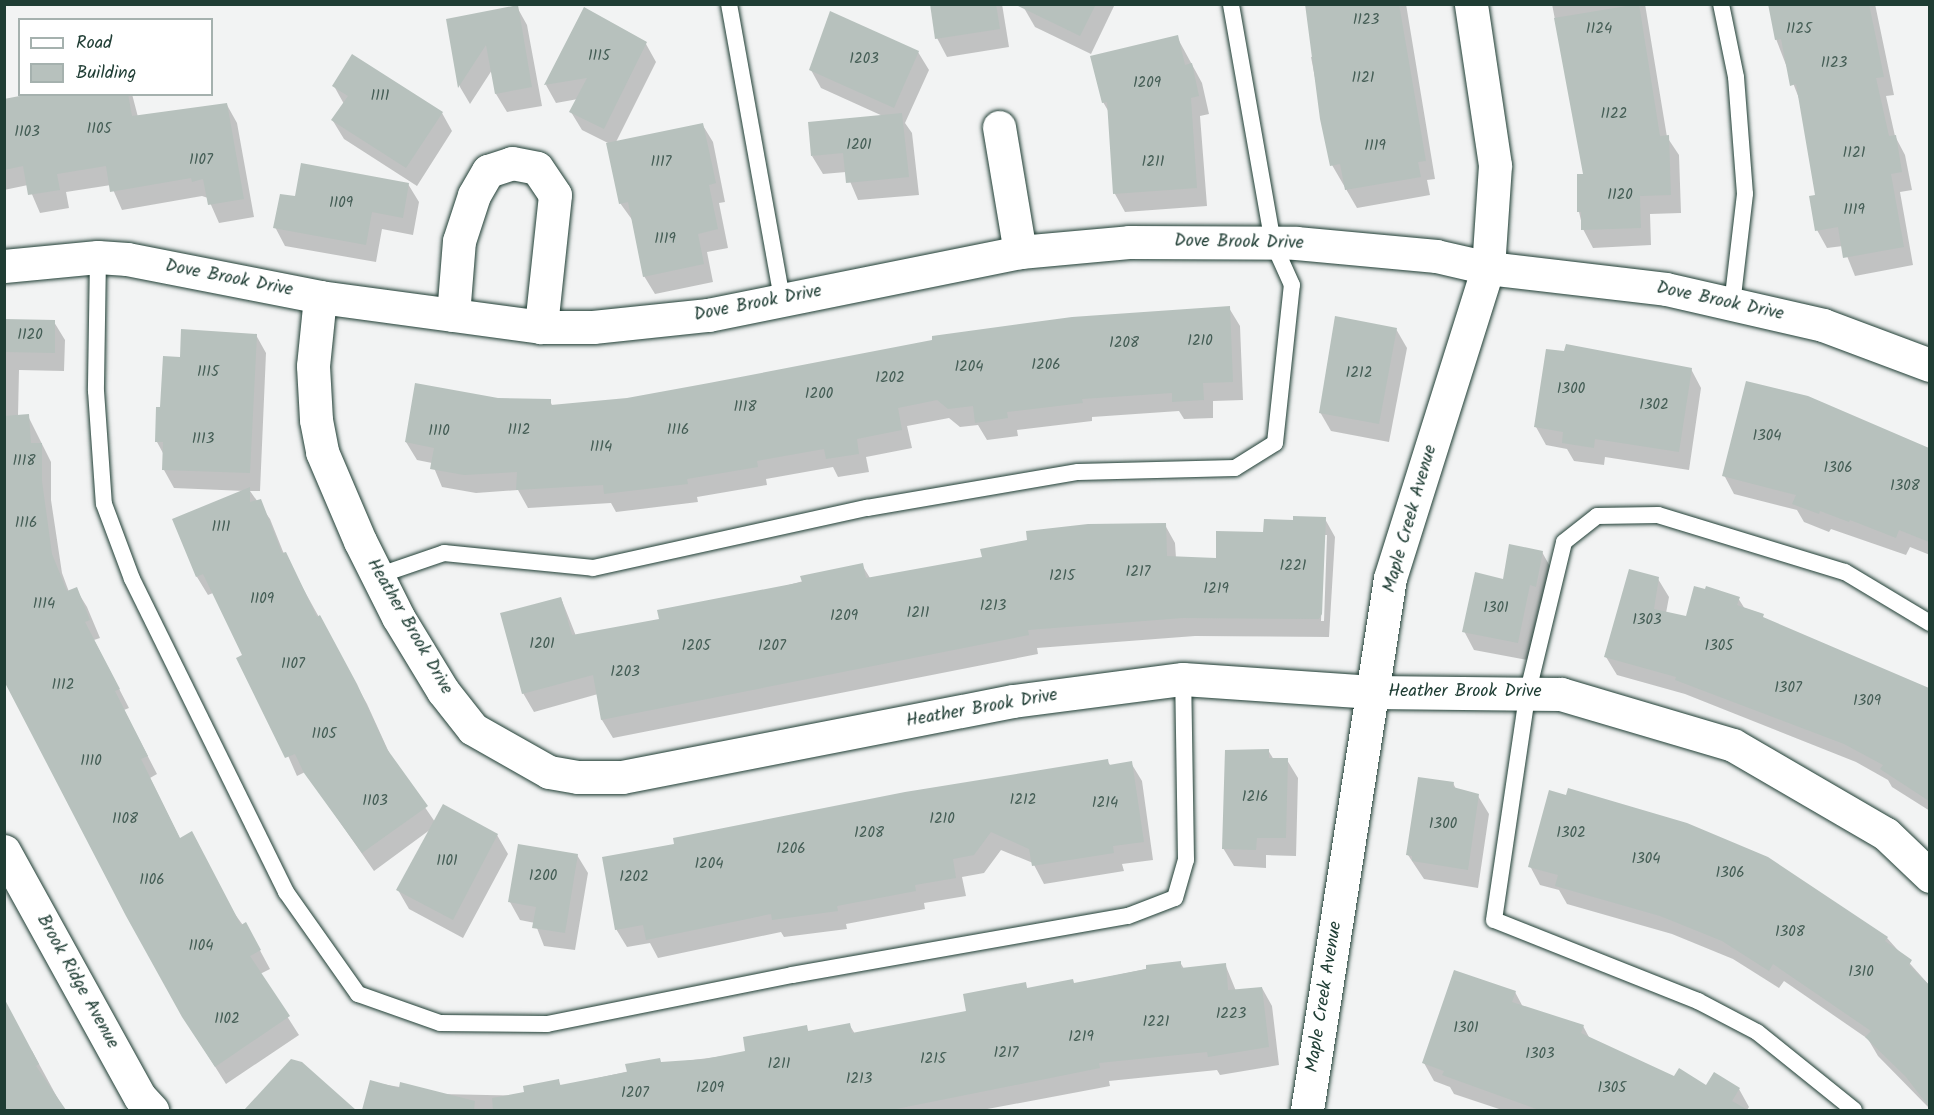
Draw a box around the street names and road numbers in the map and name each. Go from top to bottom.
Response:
street label: Dove Brook Drive [1174,231,1304,255]
street label: Dove Brook Drive [163,256,295,302]
street label: Dove Brook Drive [1654,278,1786,326]
street label: Dove Brook Drive [692,281,824,327]
street label: Maple Creek Avenue [1380,443,1442,595]
street label: Heather Brook Drive [361,555,457,699]
street label: Heather Brook Drive [1388,681,1542,703]
street label: Heather Brook Drive [905,685,1059,733]
street label: Brook Ridge Avenue [31,911,123,1053]
street label: Maple Creek Avenue [1302,920,1348,1074]

